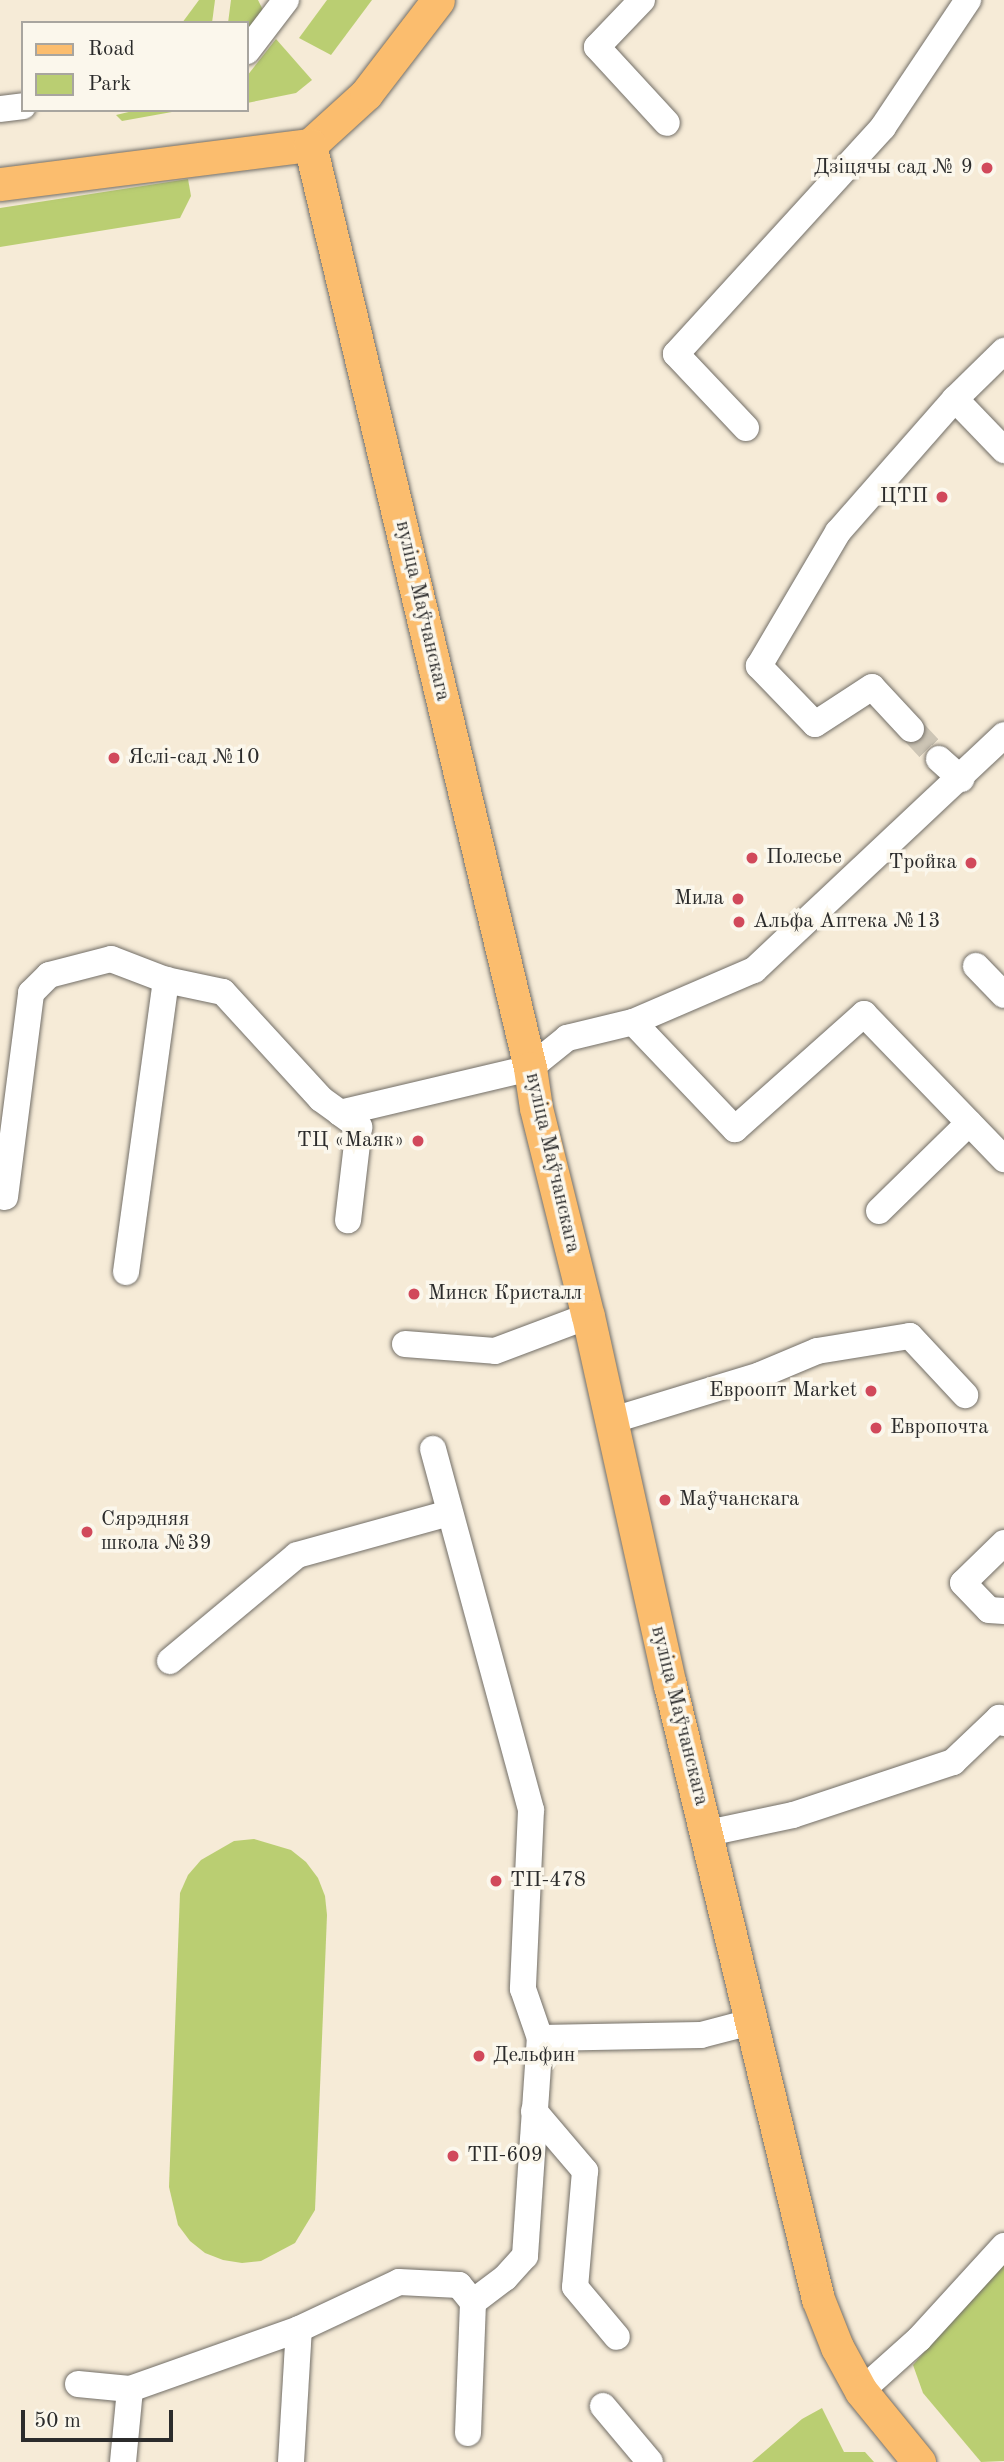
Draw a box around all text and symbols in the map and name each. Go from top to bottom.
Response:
legend [21,21,248,112]
text: Road [88,39,135,60]
text: Park [88,74,131,95]
place label: Дзіцячы сад № 9 [814,155,973,181]
marker: Дзіцячы сад № 9 [979,160,995,176]
place label: ЦТП [880,484,928,510]
marker: ЦТП [934,489,950,505]
street label: вуліца Маўчанскага [389,518,455,704]
place label: Яслі-сад №10 [128,745,259,771]
marker: Яслі-сад №10 [106,750,122,766]
place label: Полесье [766,845,842,871]
marker: Полесье [744,850,760,866]
place label: Тройка [888,850,957,876]
marker: Тройка [963,855,979,871]
place label: Мила [674,886,724,912]
marker: Мила [730,891,746,907]
place label: Альфа Аптека №13 [753,909,940,935]
marker: Альфа Аптека №13 [731,914,747,930]
street label: вуліца Маўчанскага [519,1070,585,1256]
place label: ТЦ «Маяк» [297,1128,404,1154]
marker: ТЦ «Маяк» [410,1133,426,1149]
place label: Минск Кристалл [428,1281,582,1307]
marker: Минск Кристалл [406,1286,422,1302]
place label: Евроопт Market [709,1378,857,1404]
marker: Евроопт Market [863,1383,879,1399]
place label: Европочта [890,1415,989,1441]
marker: Европочта [868,1420,884,1436]
place label: Маўчанскага [679,1487,799,1513]
marker: Маўчанскага [657,1492,673,1508]
place label: Сярэдняя школа №39 [101,1507,212,1557]
marker: Сярэдняя школа №39 [79,1524,95,1540]
street label: вуліца Маўчанскага [644,1623,714,1809]
place label: ТП-478 [510,1868,586,1894]
marker: ТП-478 [488,1873,504,1889]
place label: Дельфин [493,2043,575,2069]
marker: Дельфин [471,2048,487,2064]
place label: ТП-609 [467,2143,543,2169]
marker: ТП-609 [445,2148,461,2164]
scale bar [24,2396,177,2440]
text: 50 m [34,2411,81,2432]

